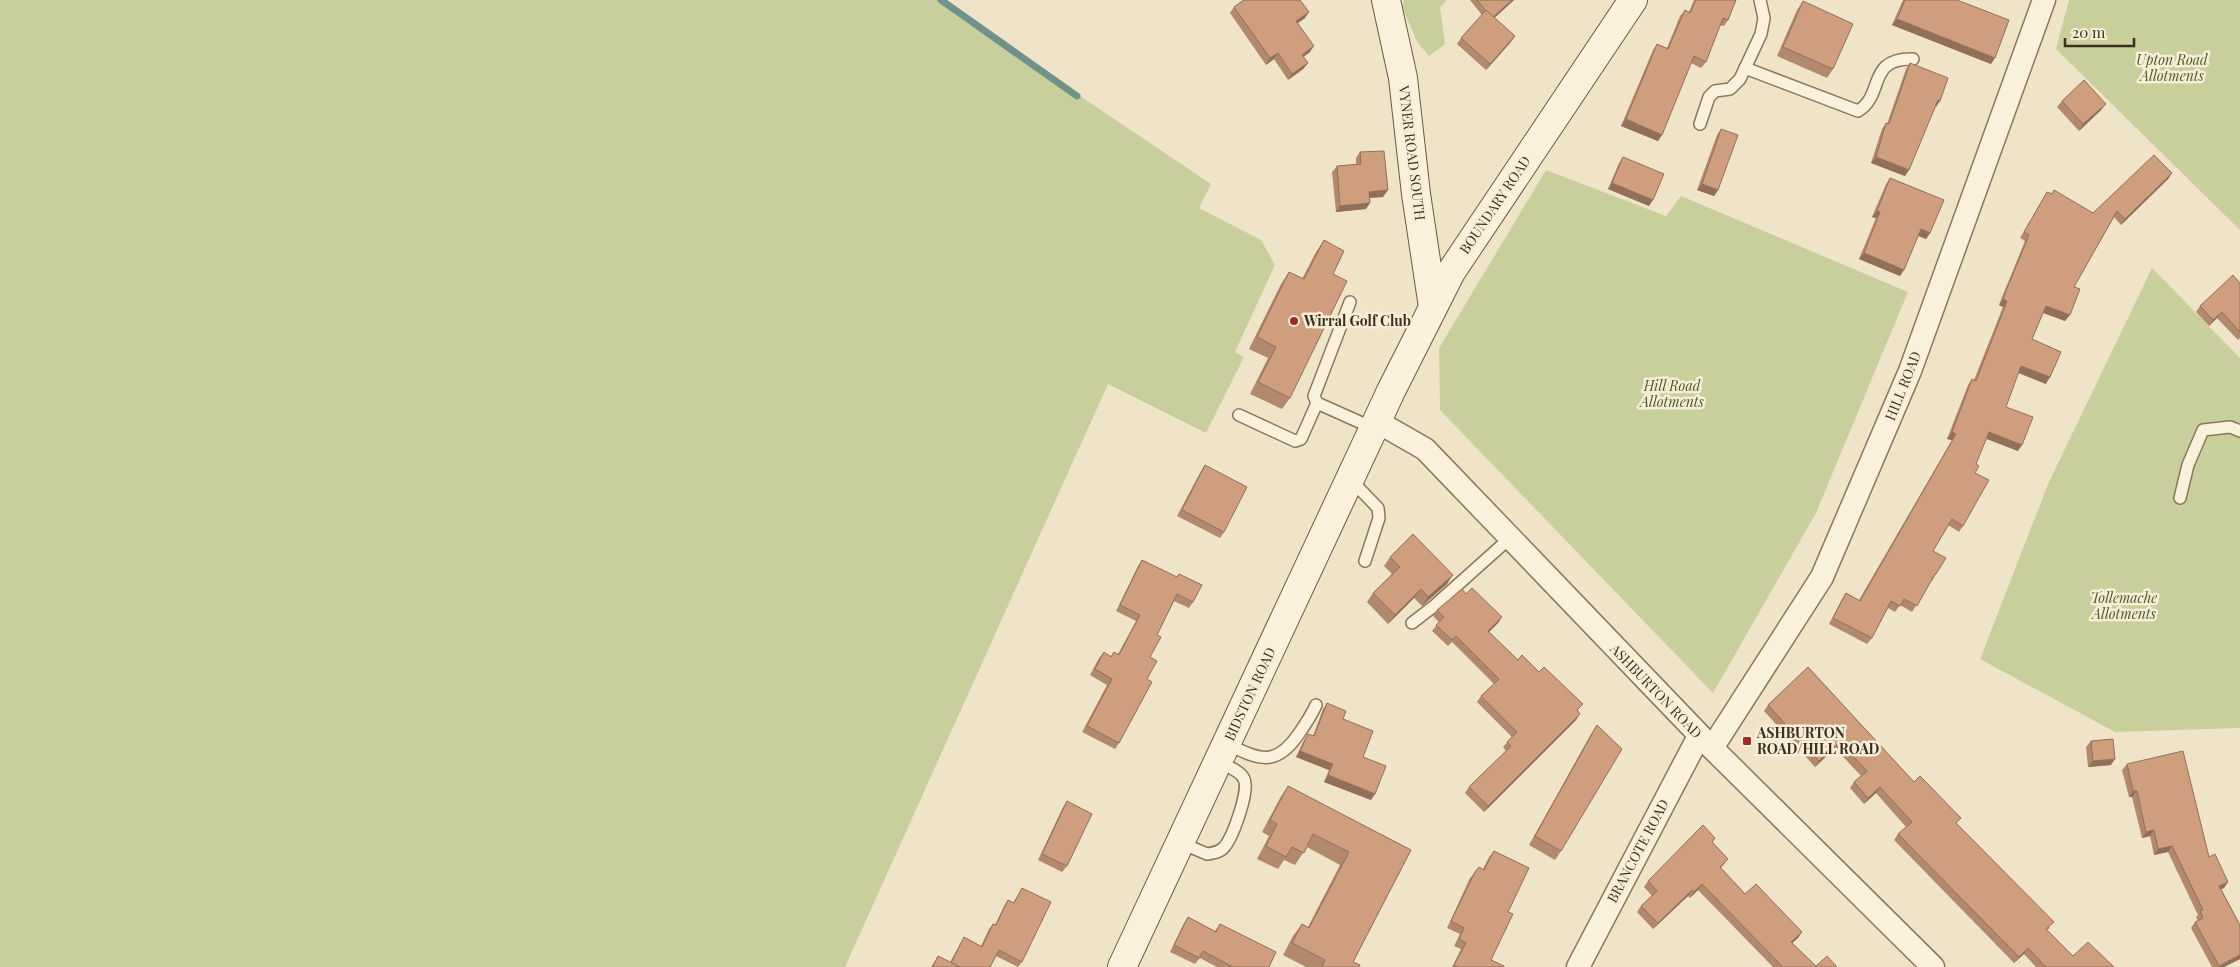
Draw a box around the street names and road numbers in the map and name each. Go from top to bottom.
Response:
street label: VYNER ROAD SOUTH [1395,83,1430,222]
street label: BOUNDARY ROAD [1455,152,1534,257]
street label: HILL ROAD [1880,348,1925,423]
street label: ASHBURTON ROAD [1606,639,1706,742]
street label: BIDSTON ROAD [1220,644,1280,744]
street label: BRANCOTE ROAD [1602,796,1673,906]

